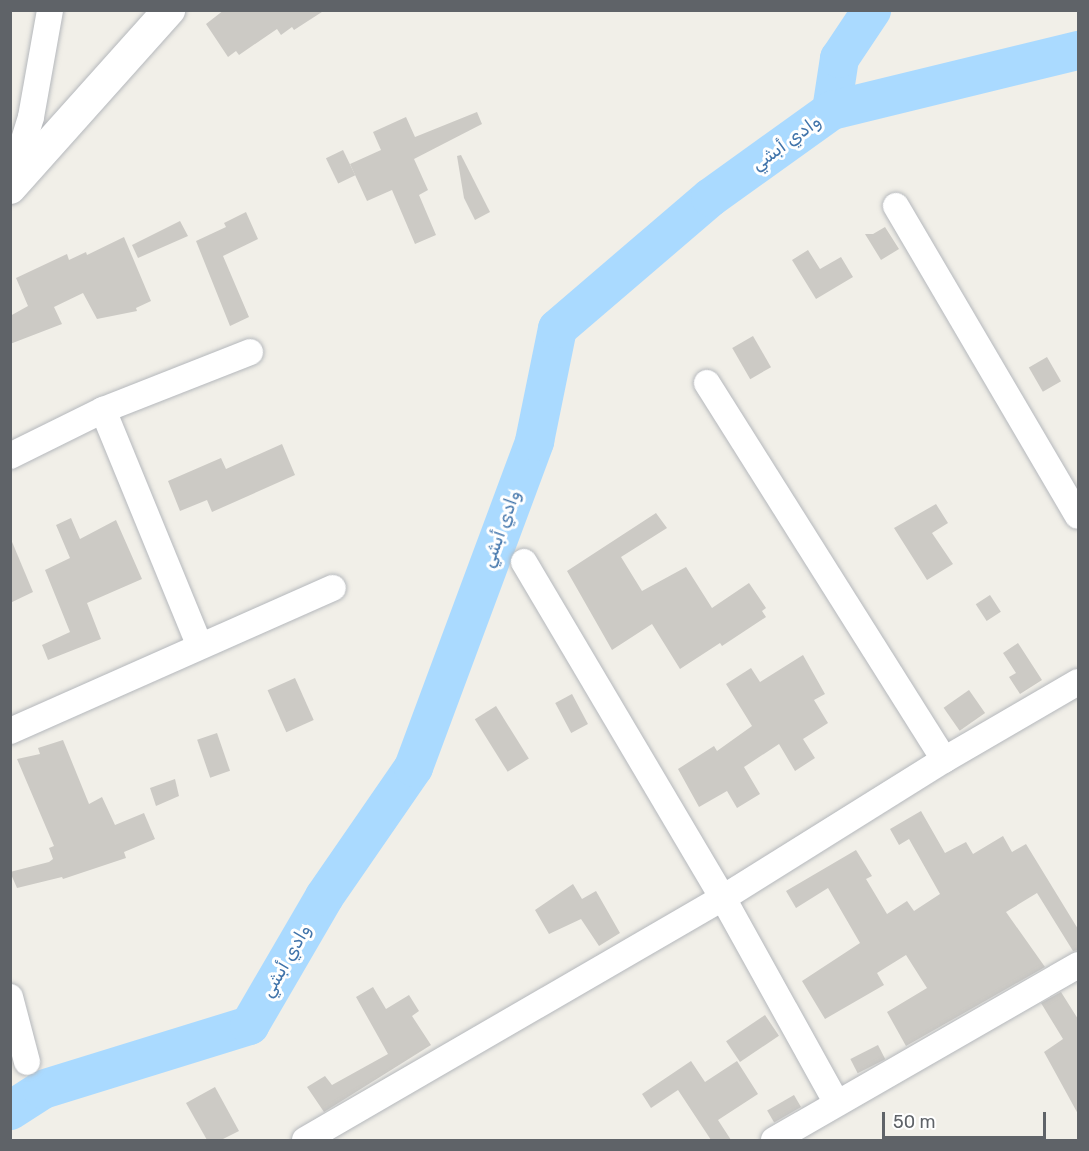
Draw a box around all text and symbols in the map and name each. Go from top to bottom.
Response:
water label: وادي أبشي [747,111,825,175]
water label: وادي أبشي [477,487,525,571]
water label: وادي أبشي [256,921,316,1001]
scale bar [885,1100,1048,1138]
text: 50 m [893,1111,936,1133]

